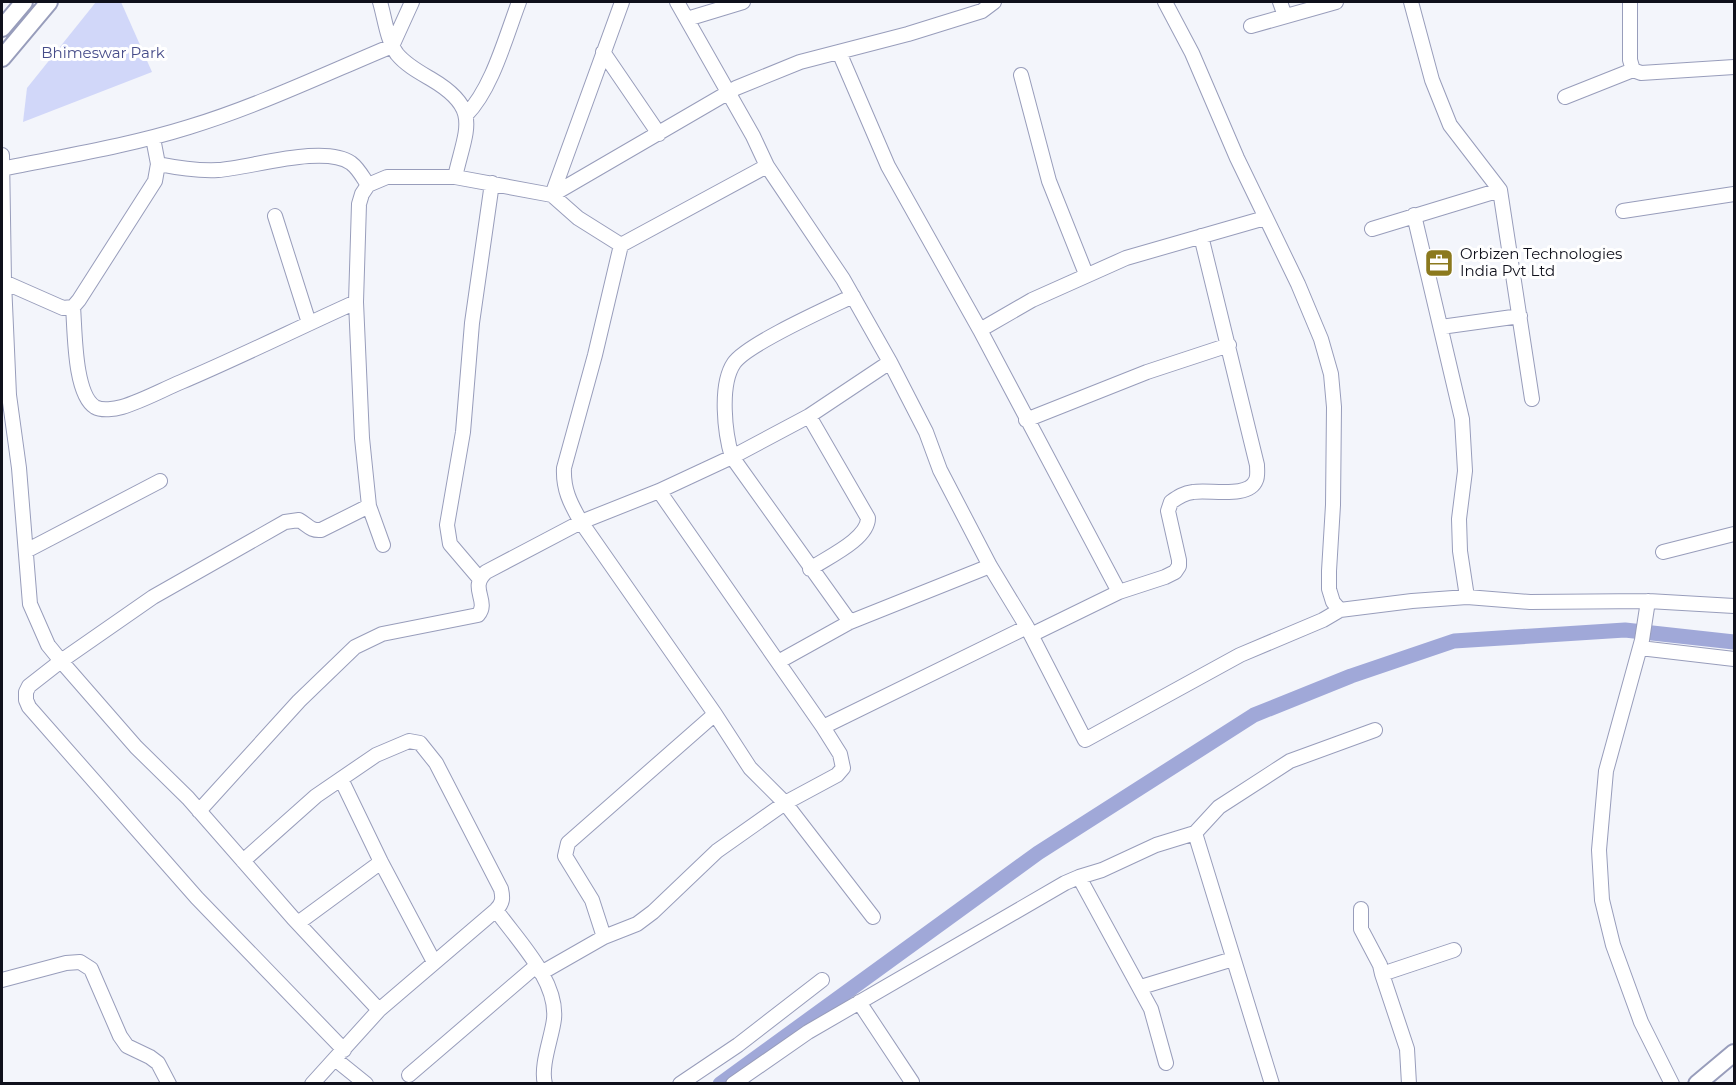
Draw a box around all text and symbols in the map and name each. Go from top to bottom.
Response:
park label: Bhimeswar Park [41,43,165,62]
place label: Orbizen Technologies India Pvt Ltd [1460,244,1622,280]
office icon: Orbizen Technologies India Pvt Ltd [1423,247,1455,279]

